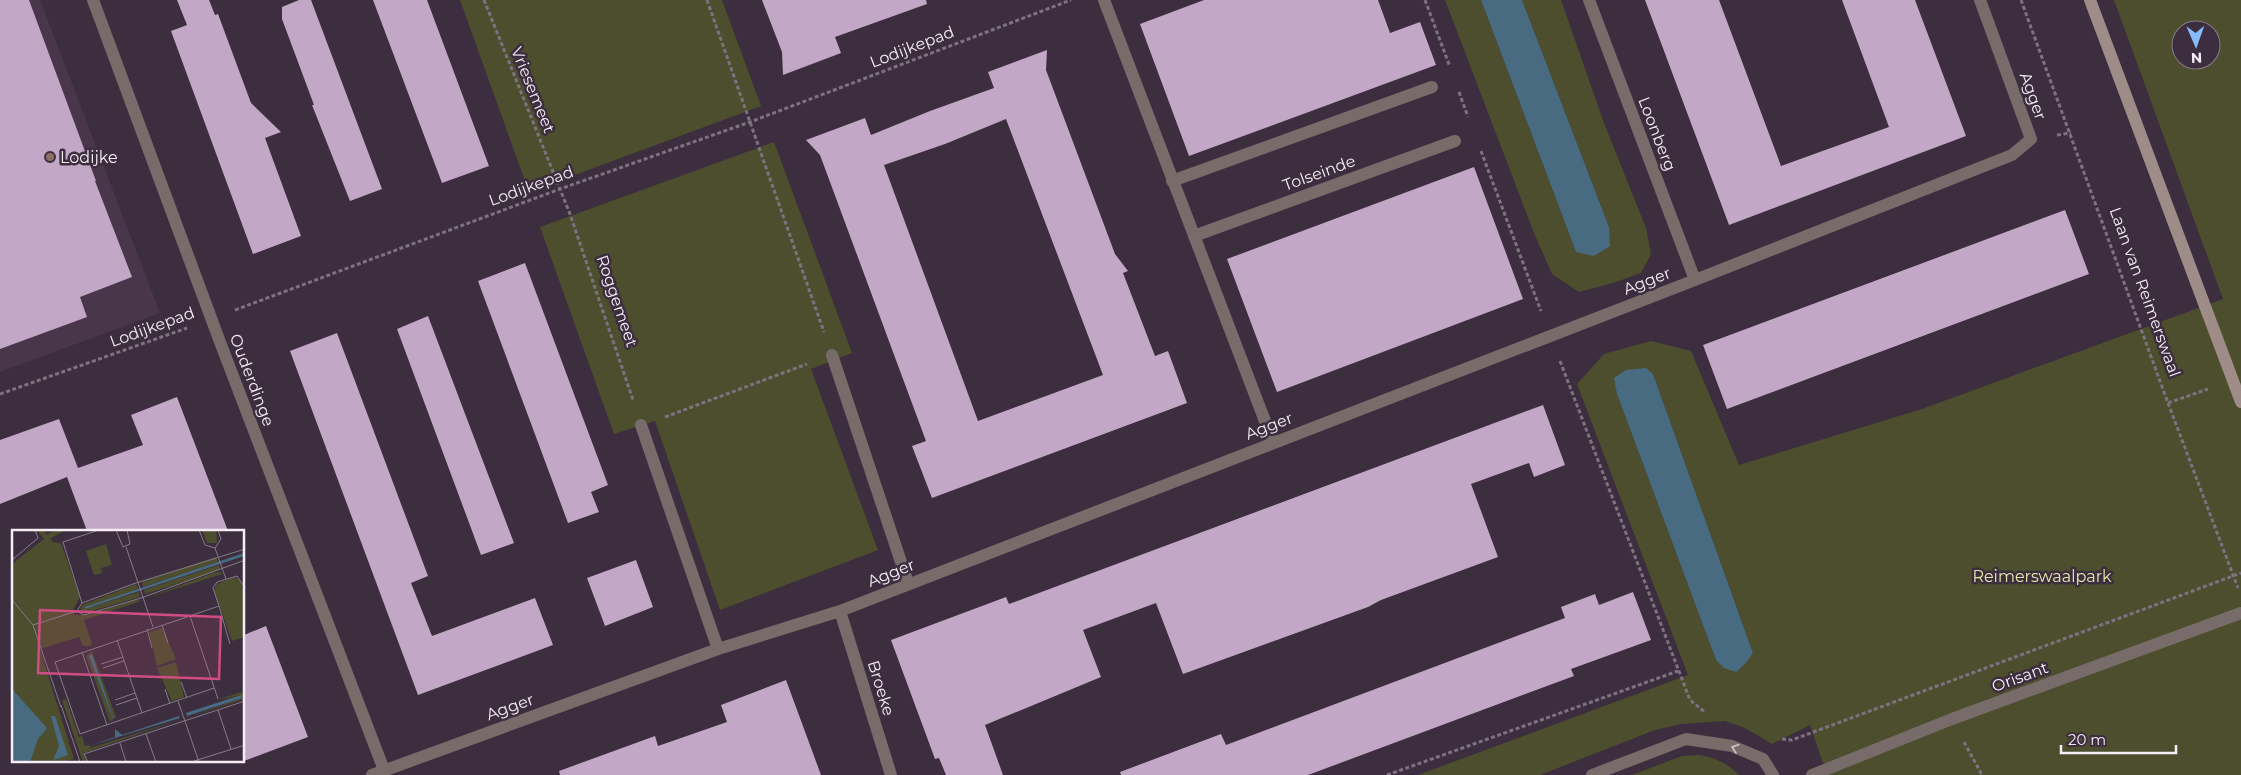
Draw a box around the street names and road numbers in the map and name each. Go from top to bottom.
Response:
street label: Lodijkepad [867,22,957,72]
street label: Vriesemeet [507,44,559,136]
street label: Agger [2016,70,2050,122]
street label: Loonberg [1634,94,1680,174]
street label: Tolseinde [1280,151,1358,195]
street label: Lodijkepad [486,162,576,210]
street label: Laan van Reimerswaal [2105,205,2185,379]
street label: Roggemeet [592,253,642,350]
street label: Agger [1621,263,1673,299]
street label: Lodijkepad [107,303,197,351]
street label: Ouderdinge [226,331,278,429]
street label: Agger [1243,408,1295,444]
street label: Agger [865,555,917,591]
street label: Broeke [864,658,898,718]
street label: Orisant [1989,658,2051,696]
street label: Agger [484,690,536,724]

